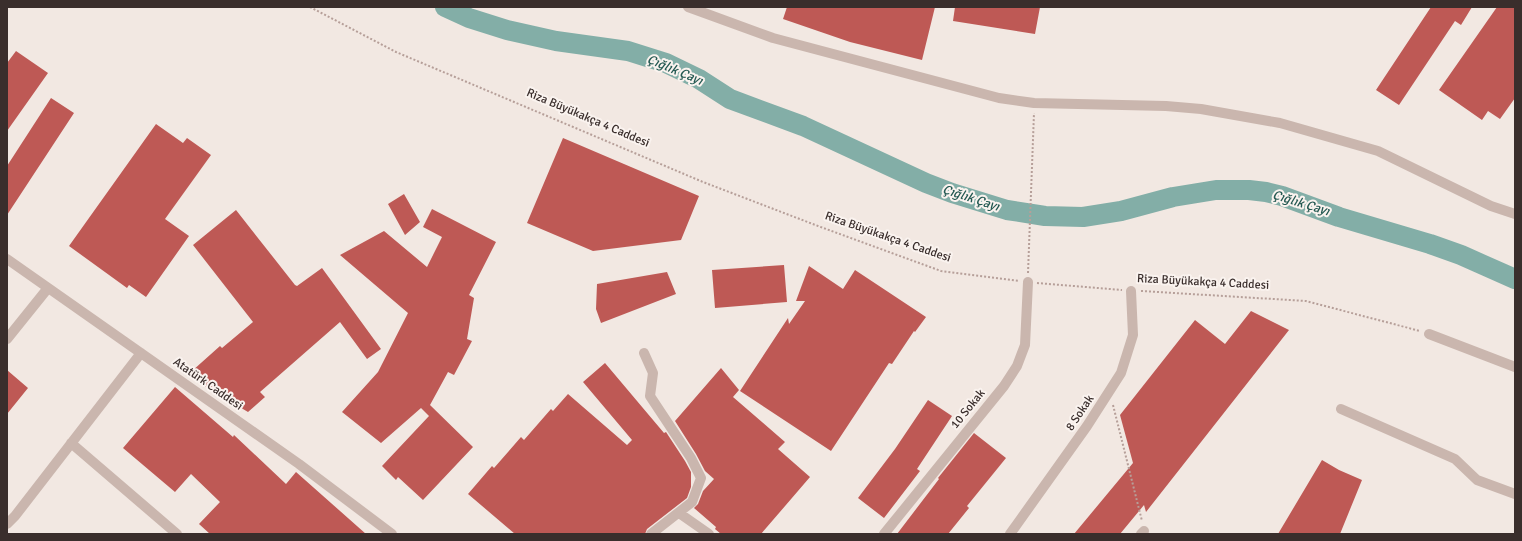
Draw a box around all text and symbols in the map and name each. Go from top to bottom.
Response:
water label: Çığlık Çayı [645,51,706,89]
street label: Riza Büyükakça 4 Caddesi [524,85,652,151]
water label: Çığlık Çayı [941,181,1002,215]
water label: Çığlık Çayı [1271,187,1332,219]
street label: Riza Büyükakça 4 Caddesi [823,208,953,266]
street label: Riza Büyükakça 4 Caddesi [1137,271,1269,293]
street label: Atatürk Caddesi [170,354,246,414]
street label: 10 Sokak [947,386,989,432]
street label: 8 Sokak [1063,392,1097,434]

